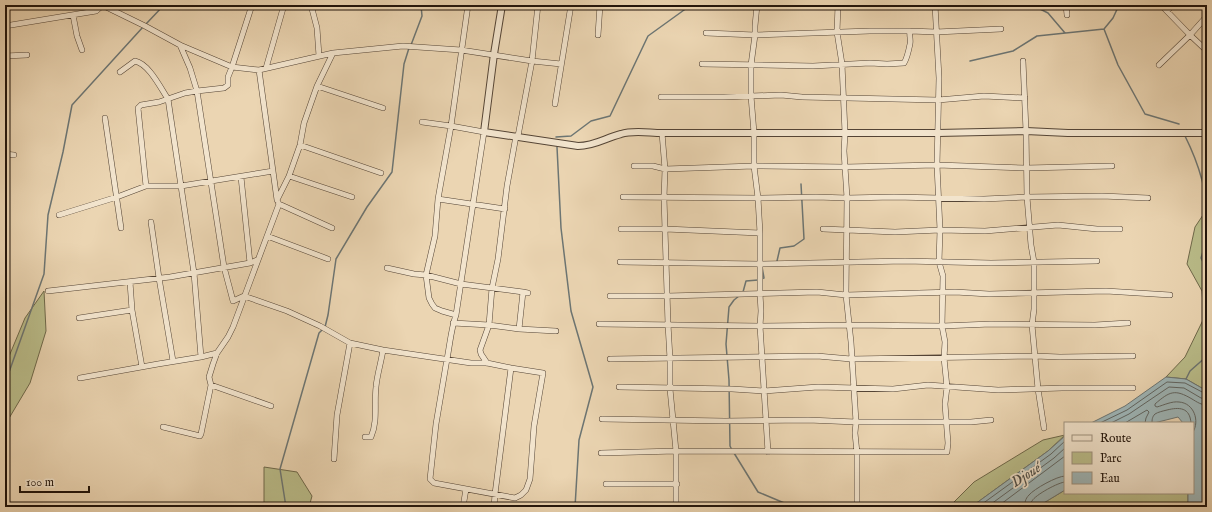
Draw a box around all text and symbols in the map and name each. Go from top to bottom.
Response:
legend [1064,422,1194,494]
text: Route [1100,431,1132,446]
text: Parc [1100,451,1122,466]
water label: Djoué [1007,457,1047,492]
scale bar [20,468,89,494]
text: Eau [1100,471,1120,486]
text: 100 m [26,475,54,490]

